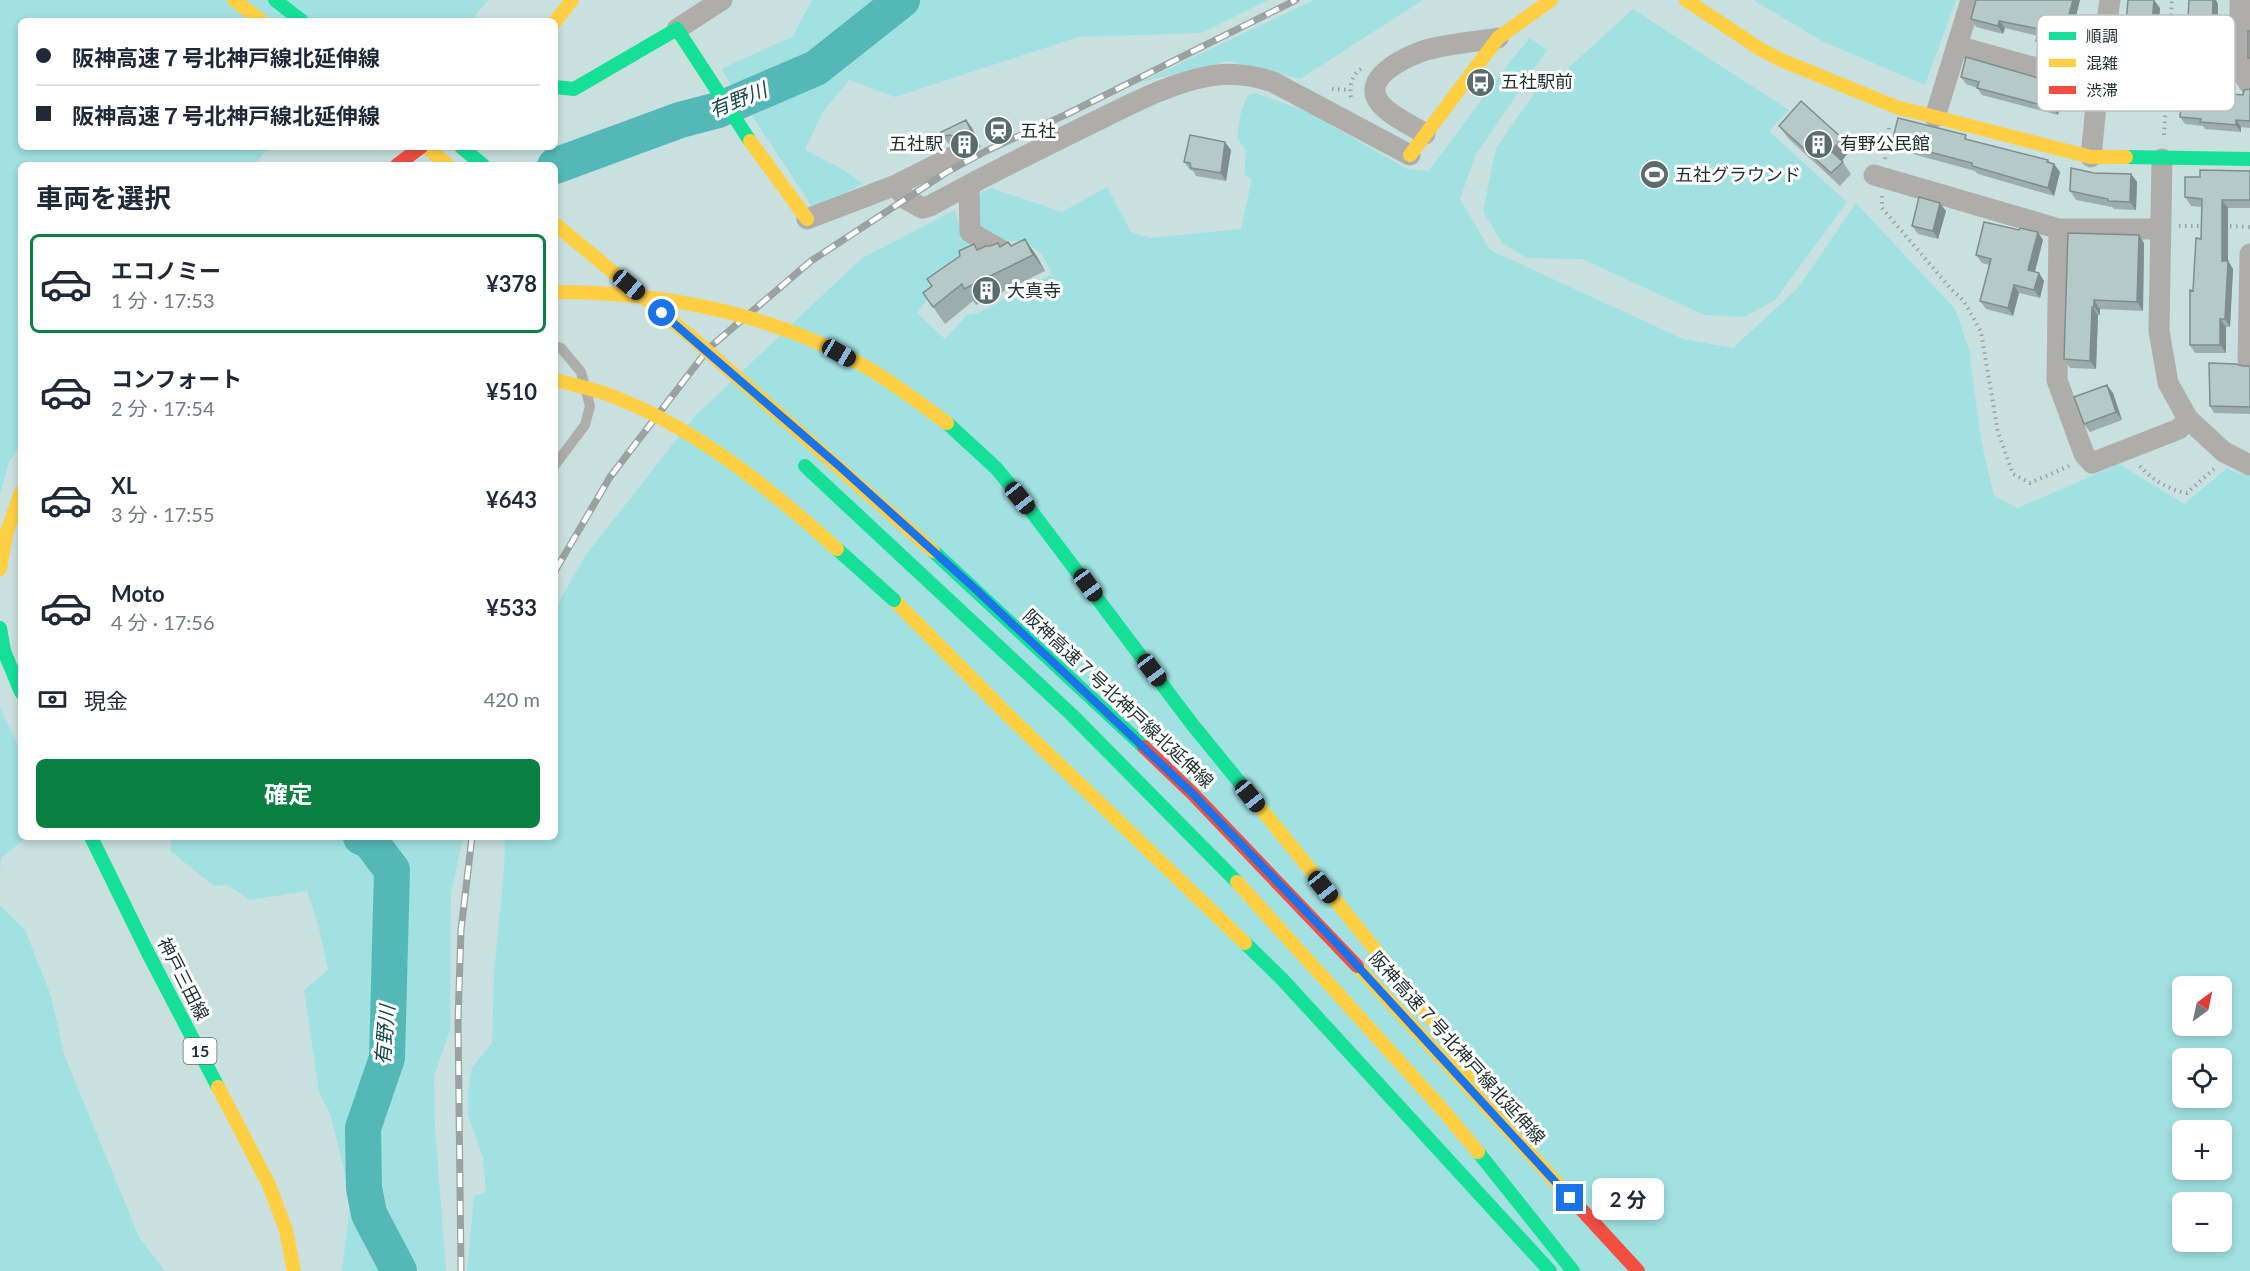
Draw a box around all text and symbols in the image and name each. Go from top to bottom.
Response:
legend [2037,15,2235,111]
text: 順調 [2086,26,2118,45]
text: 阪神高速７号北神戸線北延伸線 [72,44,380,71]
text: 混雑 [2086,53,2118,72]
bus stop icon: 五社駅前 [1464,66,1496,98]
place label: 五社駅前 [1501,70,1573,92]
water label: 有野川 [705,76,772,121]
text: 渋滞 [2086,80,2118,99]
text: 阪神高速７号北神戸線北延伸線 [72,102,380,129]
station icon: 五社 [983,115,1015,147]
place label: 五社 [1020,119,1056,141]
building icon: 五社駅 [948,128,980,160]
building icon: 有野公民館 [1803,128,1835,160]
place label: 五社駅 [889,132,943,154]
place label: 有野公民館 [1840,132,1930,154]
sports icon: 五社グラウンド [1638,159,1670,191]
place label: 五社グラウンド [1675,163,1801,185]
text: 車両を選択 [36,181,171,214]
icon: car [39,257,93,311]
text: エコノミー [111,257,221,284]
car [609,267,649,303]
text: ¥378 [486,270,537,297]
building icon: 大真寺 [970,275,1002,307]
place label: 大真寺 [1007,279,1061,301]
text: 1 分 · 17:53 [111,288,215,312]
route start [648,299,675,326]
car [819,336,859,370]
icon: car [39,365,93,419]
text: コンフォート [111,365,242,392]
text: ¥510 [486,378,537,405]
text: 2 分 · 17:54 [111,396,215,420]
text: XL [111,472,137,499]
icon: car [39,473,93,527]
car [1002,478,1038,518]
text: ¥643 [486,486,537,513]
text: 3 分 · 17:55 [111,502,215,526]
car [1070,565,1106,605]
text: Moto [111,580,165,607]
icon: car [39,581,93,635]
text: ¥533 [486,594,537,621]
street label: 阪神高速７号北神戸線北延伸線 [1019,604,1218,792]
text: 4 分 · 17:56 [111,610,215,634]
car [1134,650,1170,690]
icon: cash [36,683,69,716]
text: 現金 [84,687,128,714]
text: 420 m [484,687,540,711]
button: 確定 [36,759,540,828]
car [1232,776,1268,816]
car [1305,867,1341,907]
street label: 神戸三田線 [154,933,214,1024]
street label: 阪神高速７号北神戸線北延伸線 [1365,946,1550,1148]
north arrow [2172,976,2232,1036]
map controls [2172,976,2232,1252]
water label: 有野川 [369,1002,399,1066]
road number: 15 [184,1038,216,1064]
button: locate [2172,1048,2232,1108]
button: + [2172,1120,2232,1180]
callout: 2 分 [1591,1177,1663,1219]
route end [1556,1184,1583,1211]
text: 2 分 [1610,1187,1646,1211]
button: − [2172,1192,2232,1252]

